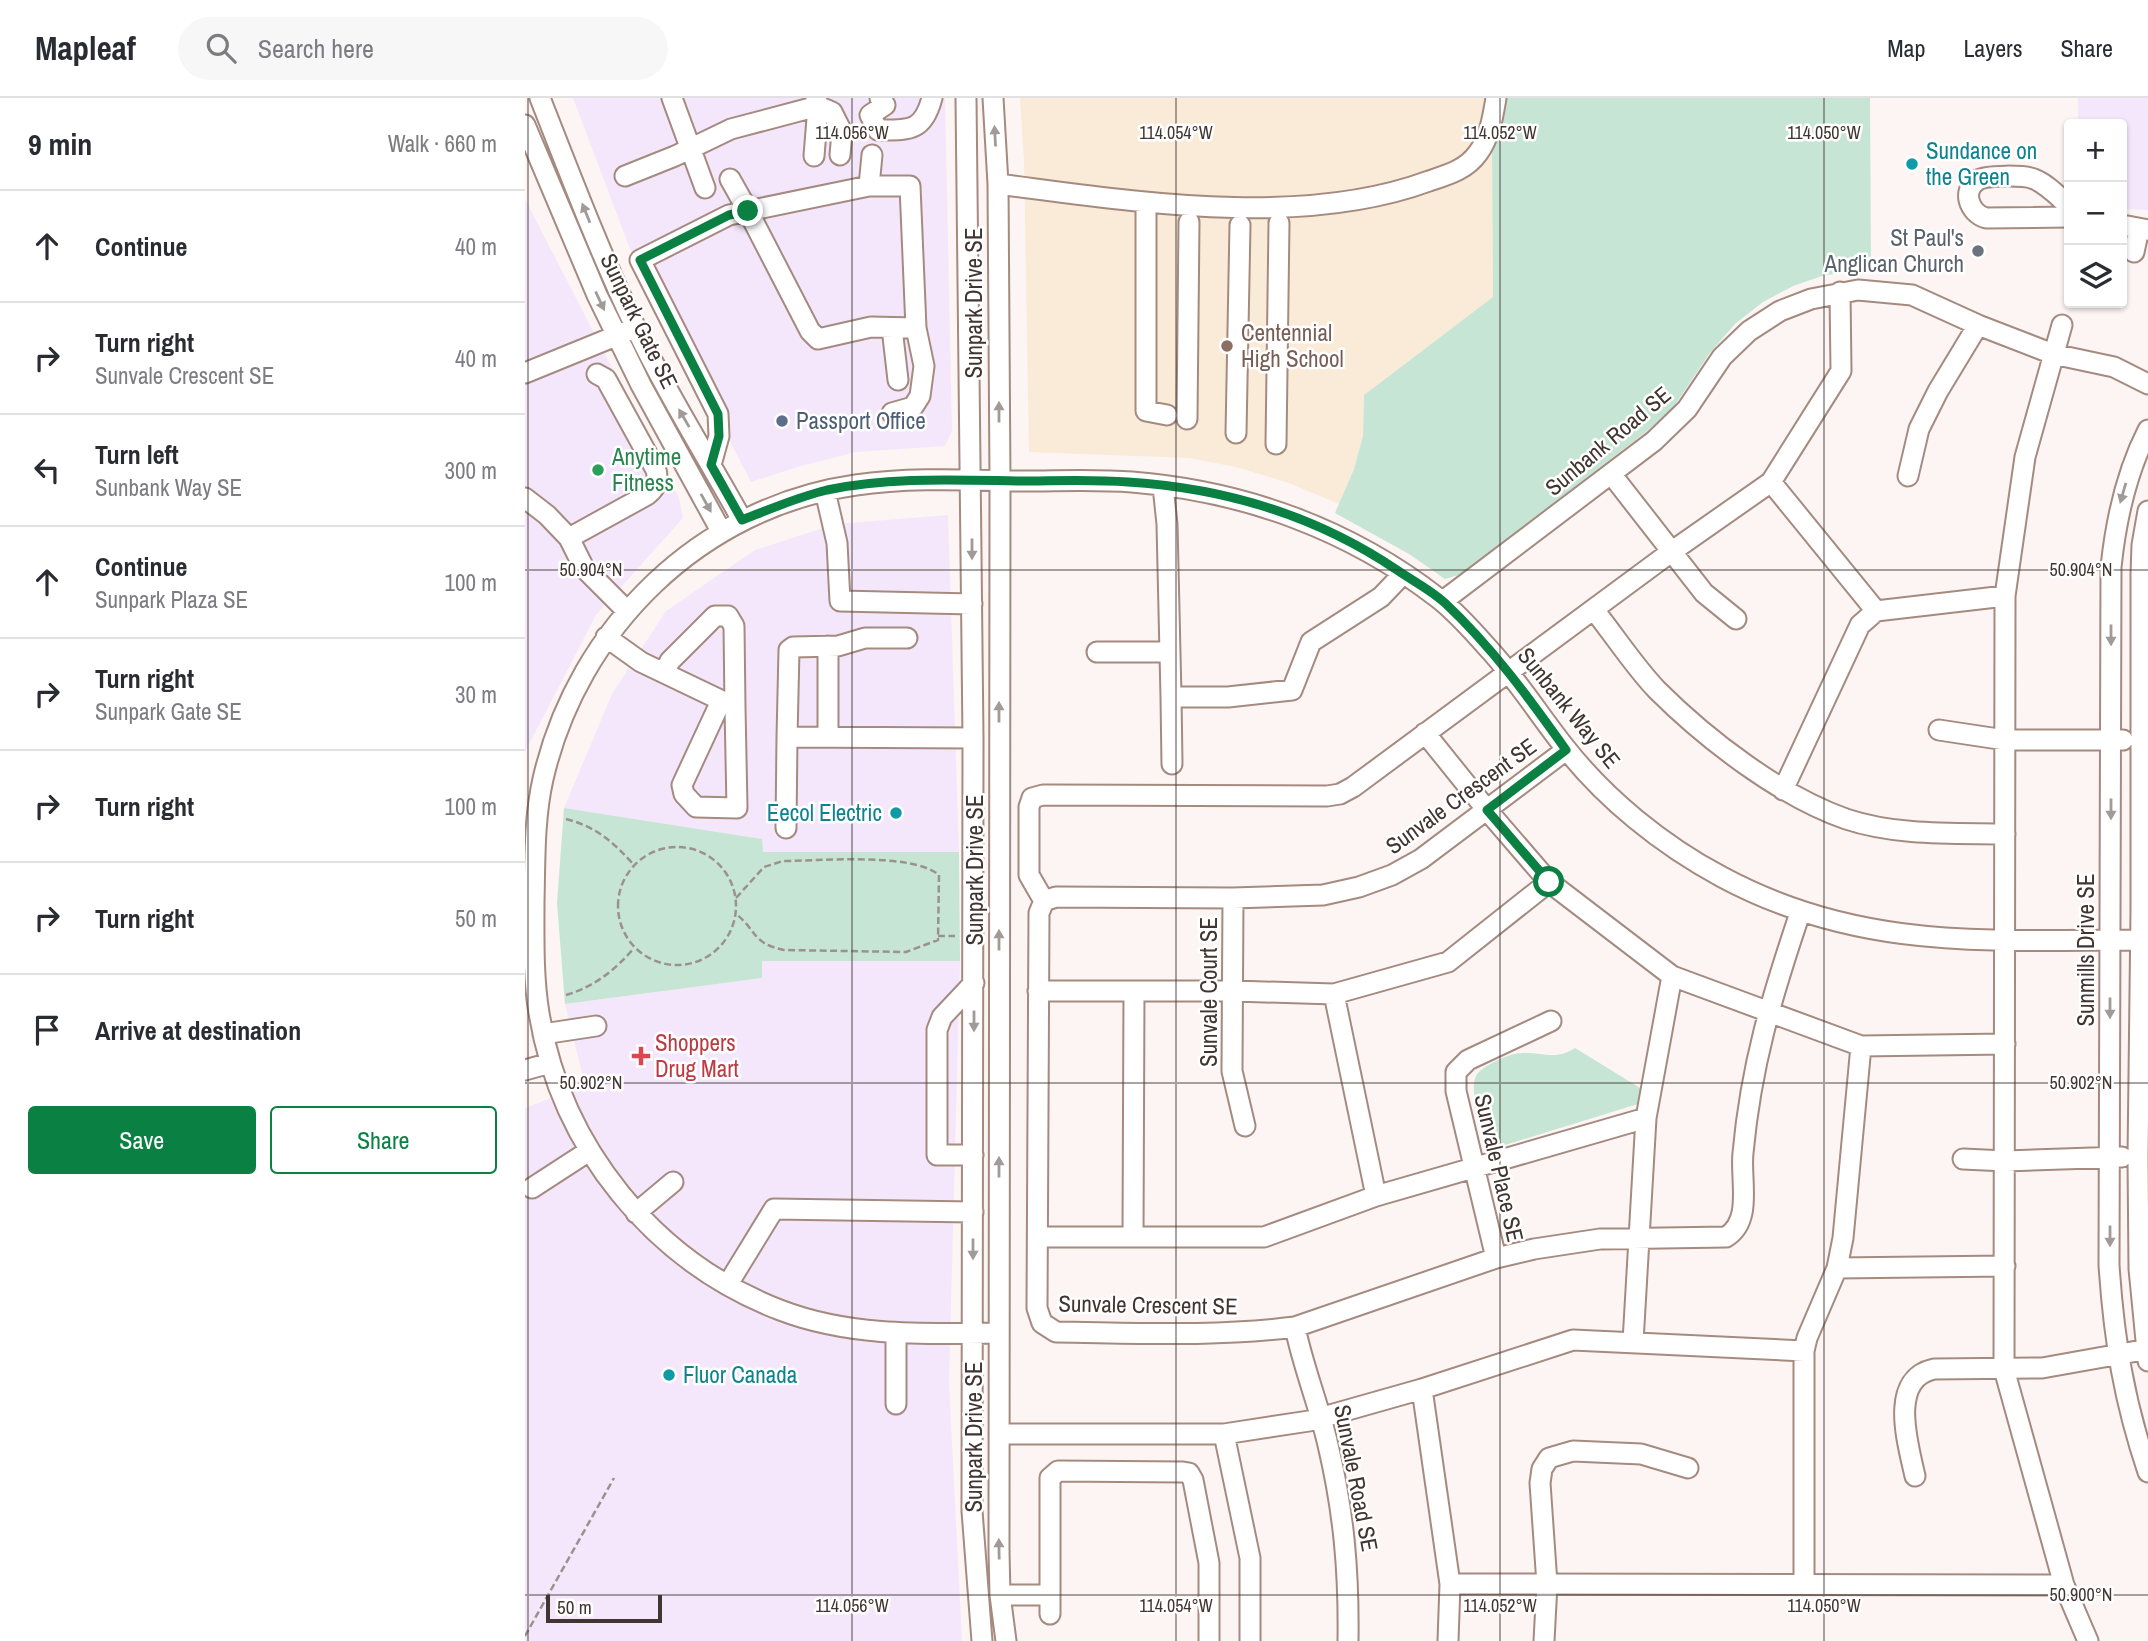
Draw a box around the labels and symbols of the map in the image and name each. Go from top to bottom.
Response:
text: 114.056°W [815,120,889,145]
text: 114.054°W [1139,120,1213,145]
text: 114.052°W [1463,120,1537,145]
text: 114.050°W [1787,120,1861,145]
one-way arrow [989,125,1000,147]
place label: Sundance on the Green [1926,135,2037,192]
marker: Sundance on the Green [1904,156,1920,172]
route end [732,195,763,226]
one-way arrow [580,203,591,224]
place label: St Paul's Anglican Church [1824,222,1964,279]
street label: Sunpark Drive SE [958,228,989,378]
marker: St Paul's Anglican Church [1970,243,1986,259]
street label: Sunpark Gate SE [593,248,686,394]
one-way arrow [595,291,606,312]
place label: Centennial High School [1241,317,1344,374]
marker: Centennial High School [1219,338,1235,354]
street label: Sunbank Road SE [1538,379,1677,502]
one-way arrow [993,401,1005,423]
place label: Passport Office [796,405,926,436]
one-way arrow [678,409,690,428]
marker: Passport Office [774,413,790,429]
place label: Anytime Fitness [611,441,681,498]
marker: Anytime Fitness [590,462,606,478]
one-way arrow [2118,483,2128,504]
one-way arrow [700,493,711,513]
one-way arrow [966,538,978,560]
text: 50.904°N [560,557,623,582]
text: 50.904°N [2050,557,2113,582]
one-way arrow [2105,625,2117,647]
street label: Sunbank Way SE [1511,641,1628,775]
one-way arrow [993,701,1005,723]
street label: Sunvale Crescent SE [1379,730,1542,861]
street label: Sunpark Drive SE [959,795,990,945]
place label: Eecol Electric [767,797,882,828]
one-way arrow [2105,798,2117,820]
marker: Eecol Electric [888,805,904,821]
route start [1533,866,1564,897]
street label: Sunmills Drive SE [2070,873,2101,1027]
street label: Sunvale Court SE [1193,917,1224,1067]
one-way arrow [993,928,1005,950]
one-way arrow [2104,998,2116,1020]
one-way arrow [968,1010,980,1032]
place label: Shoppers Drug Mart [655,1027,739,1084]
marker: Shoppers Drug Mart [633,1048,649,1064]
text: 50.902°N [560,1070,623,1095]
text: 50.902°N [2050,1070,2113,1095]
street label: Sunvale Place SE [1467,1091,1532,1245]
one-way arrow [993,1156,1005,1178]
one-way arrow [2104,1225,2115,1247]
one-way arrow [967,1238,979,1260]
street label: Sunvale Crescent SE [1058,1287,1238,1322]
place label: Fluor Canada [683,1359,798,1390]
street label: Sunpark Drive SE [958,1362,989,1512]
marker: Fluor Canada [661,1367,677,1383]
street label: Sunvale Road SE [1327,1402,1386,1554]
one-way arrow [994,1537,1005,1559]
text: 50.900°N [2050,1582,2113,1607]
scale bar [546,1592,661,1624]
text: 114.056°W [815,1593,889,1618]
text: 114.054°W [1139,1593,1213,1618]
text: 114.052°W [1463,1593,1537,1618]
text: 114.050°W [1787,1593,1861,1618]

